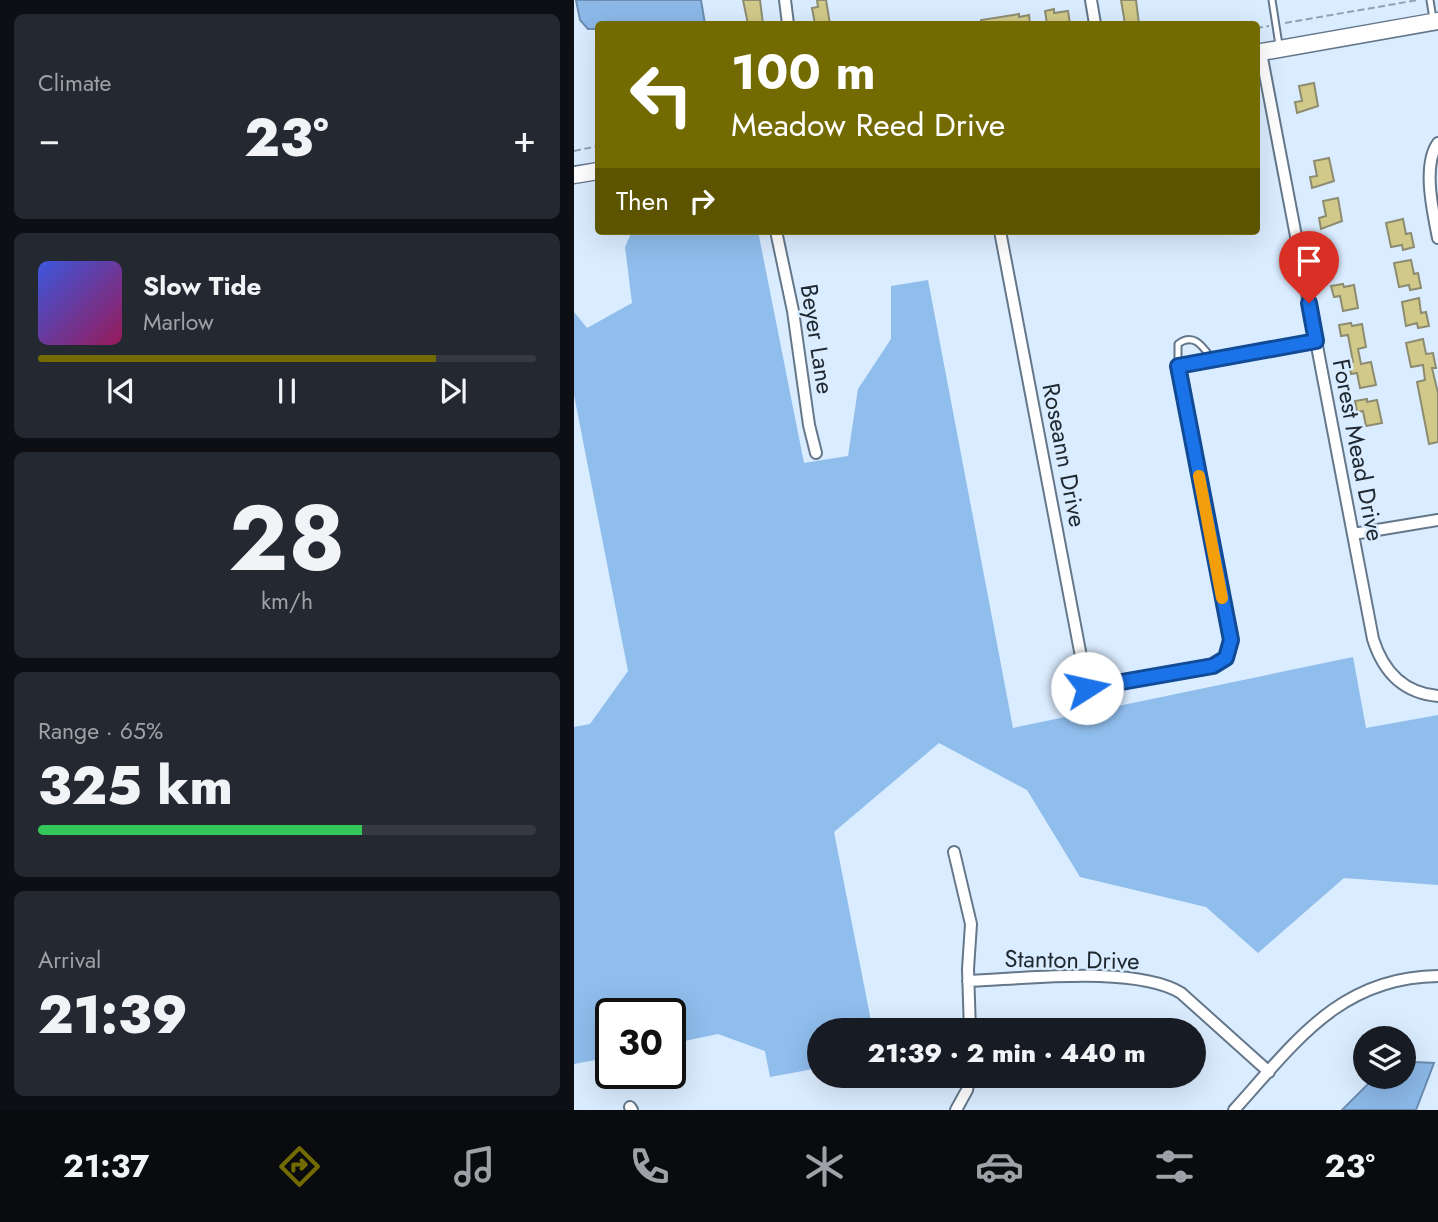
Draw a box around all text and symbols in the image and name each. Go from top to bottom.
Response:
text: 100 m [731,37,876,107]
icon: left [616,49,707,140]
text: Climate [38,66,111,100]
text: 23° [244,100,329,176]
text: Meadow Reed Drive [731,102,1005,148]
text: − [38,111,60,166]
text: + [513,111,536,166]
text: Then [616,182,669,220]
icon: right [683,182,721,220]
pin [1279,231,1339,303]
icon: arrive [1290,242,1328,280]
text: Slow Tide [143,267,262,305]
street label: Beyer Lane [792,282,843,396]
text: Marlow [143,305,214,339]
street label: Forest Mead Drive [1324,356,1393,544]
icon: previous [102,372,140,410]
icon: pause [268,372,306,410]
icon: next [434,372,472,410]
street label: Roseann Drive [1033,380,1096,530]
text: 28 [229,473,345,604]
text: km/h [261,584,313,618]
position arrow [1050,651,1124,725]
text: Range · 65% [38,714,163,748]
text: 325 km [38,748,233,824]
street label: Stanton Drive [1004,941,1140,978]
text: Arrival [38,943,101,977]
text: 21:39 [38,977,188,1053]
speed limit sign: 30 [595,998,686,1089]
map controls [1353,1026,1416,1089]
button: layers [1353,1026,1416,1089]
text: 21:39 · 2 min · 440 m [867,1034,1146,1072]
icon: directions [275,1142,324,1191]
icon: music [450,1142,499,1191]
icon: phone [625,1142,674,1191]
icon: climate [800,1142,849,1191]
icon: car [975,1142,1024,1191]
icon: filters [1150,1142,1199,1191]
text: 21:37 [63,1143,149,1189]
text: 23° [1325,1143,1375,1189]

